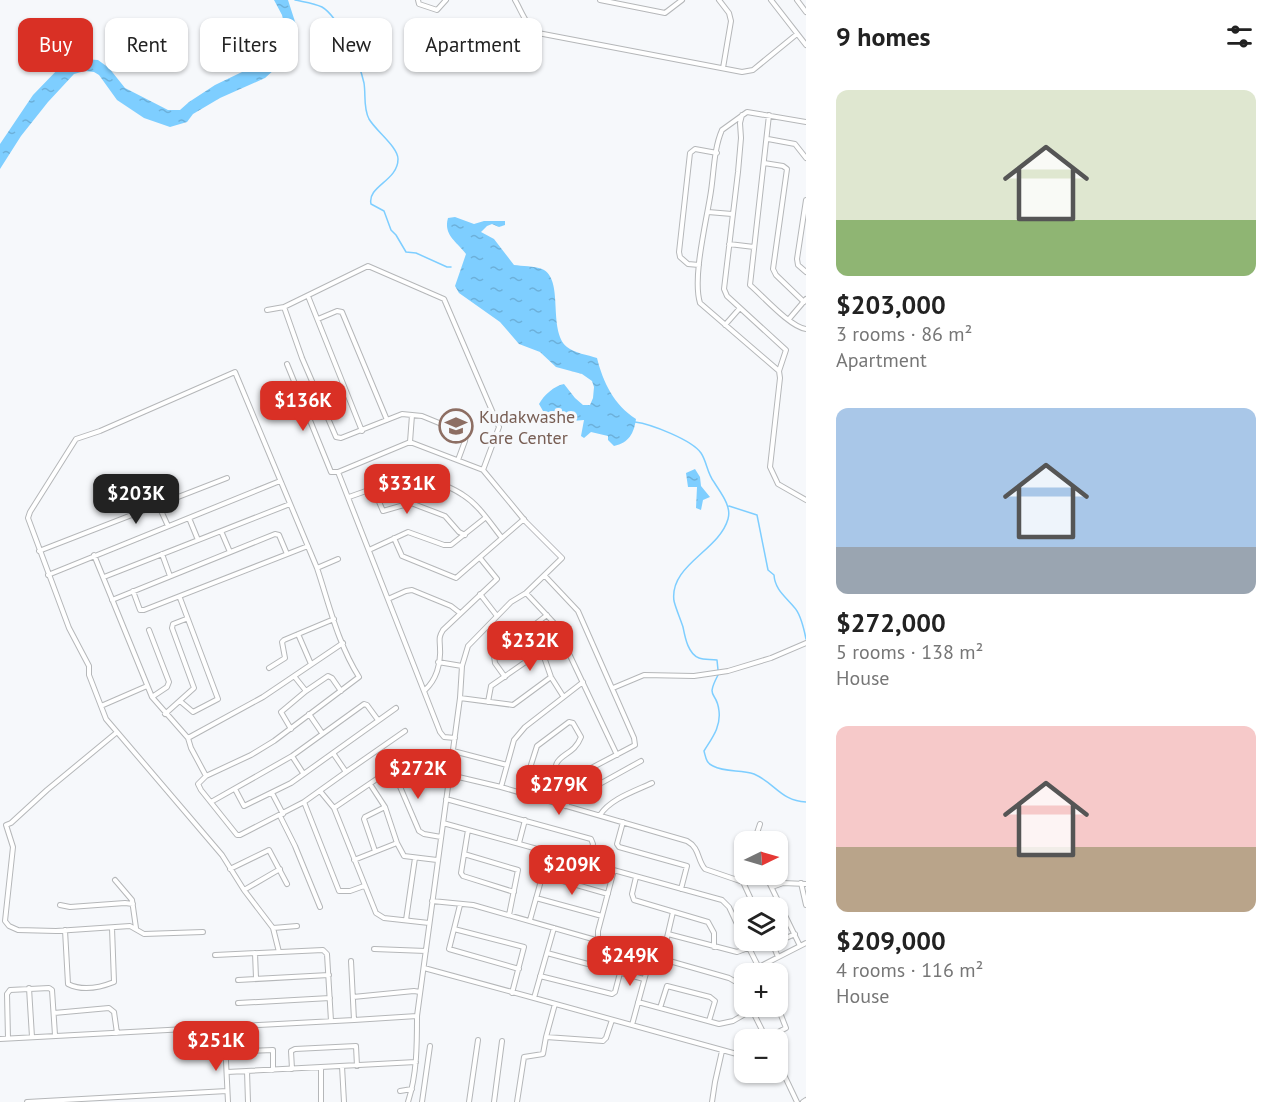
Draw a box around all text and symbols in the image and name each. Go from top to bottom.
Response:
chip: Buy [18,18,93,72]
chip: Rent [105,18,188,72]
chip: Filters [200,18,298,72]
chip: New [310,18,392,72]
chip: Apartment [404,18,542,72]
text: 9 homes [836,20,931,53]
icon: filters [1223,20,1256,53]
icon: home [992,129,1100,237]
text: $203,000 [836,288,946,321]
text: 3 rooms · 86 m² [836,321,972,347]
text: Apartment [836,347,927,373]
pin: $136K [261,381,345,432]
text: $136K [274,387,332,413]
place label: Kudakwashe Care Center [479,405,575,449]
school or university icon: Kudakwashe Care Center [438,408,474,444]
icon: home [992,447,1100,555]
pin: $331K [365,464,449,515]
text: $331K [378,470,436,496]
pin: $203K [94,474,178,525]
text: $203K [107,480,165,506]
text: $272,000 [836,606,946,639]
pin: $232K [488,621,572,672]
text: $232K [501,627,559,653]
text: 5 rooms · 138 m² [836,639,983,665]
text: House [836,665,890,691]
pin: $272K [376,749,460,800]
text: $272K [389,755,447,781]
pin: $279K [517,765,601,816]
icon: home [992,765,1100,873]
text: $279K [530,771,588,797]
north arrow [734,831,788,885]
map controls [734,831,788,1083]
pin: $209K [530,845,614,896]
text: $209K [543,851,601,877]
button: layers [734,897,788,951]
text: $209,000 [836,924,946,957]
pin: $249K [588,936,672,987]
text: $249K [601,942,659,968]
text: 4 rooms · 116 m² [836,957,983,983]
button: + [734,963,788,1017]
text: House [836,983,890,1009]
pin: $251K [174,1021,258,1072]
text: $251K [187,1027,245,1053]
button: − [734,1029,788,1083]

